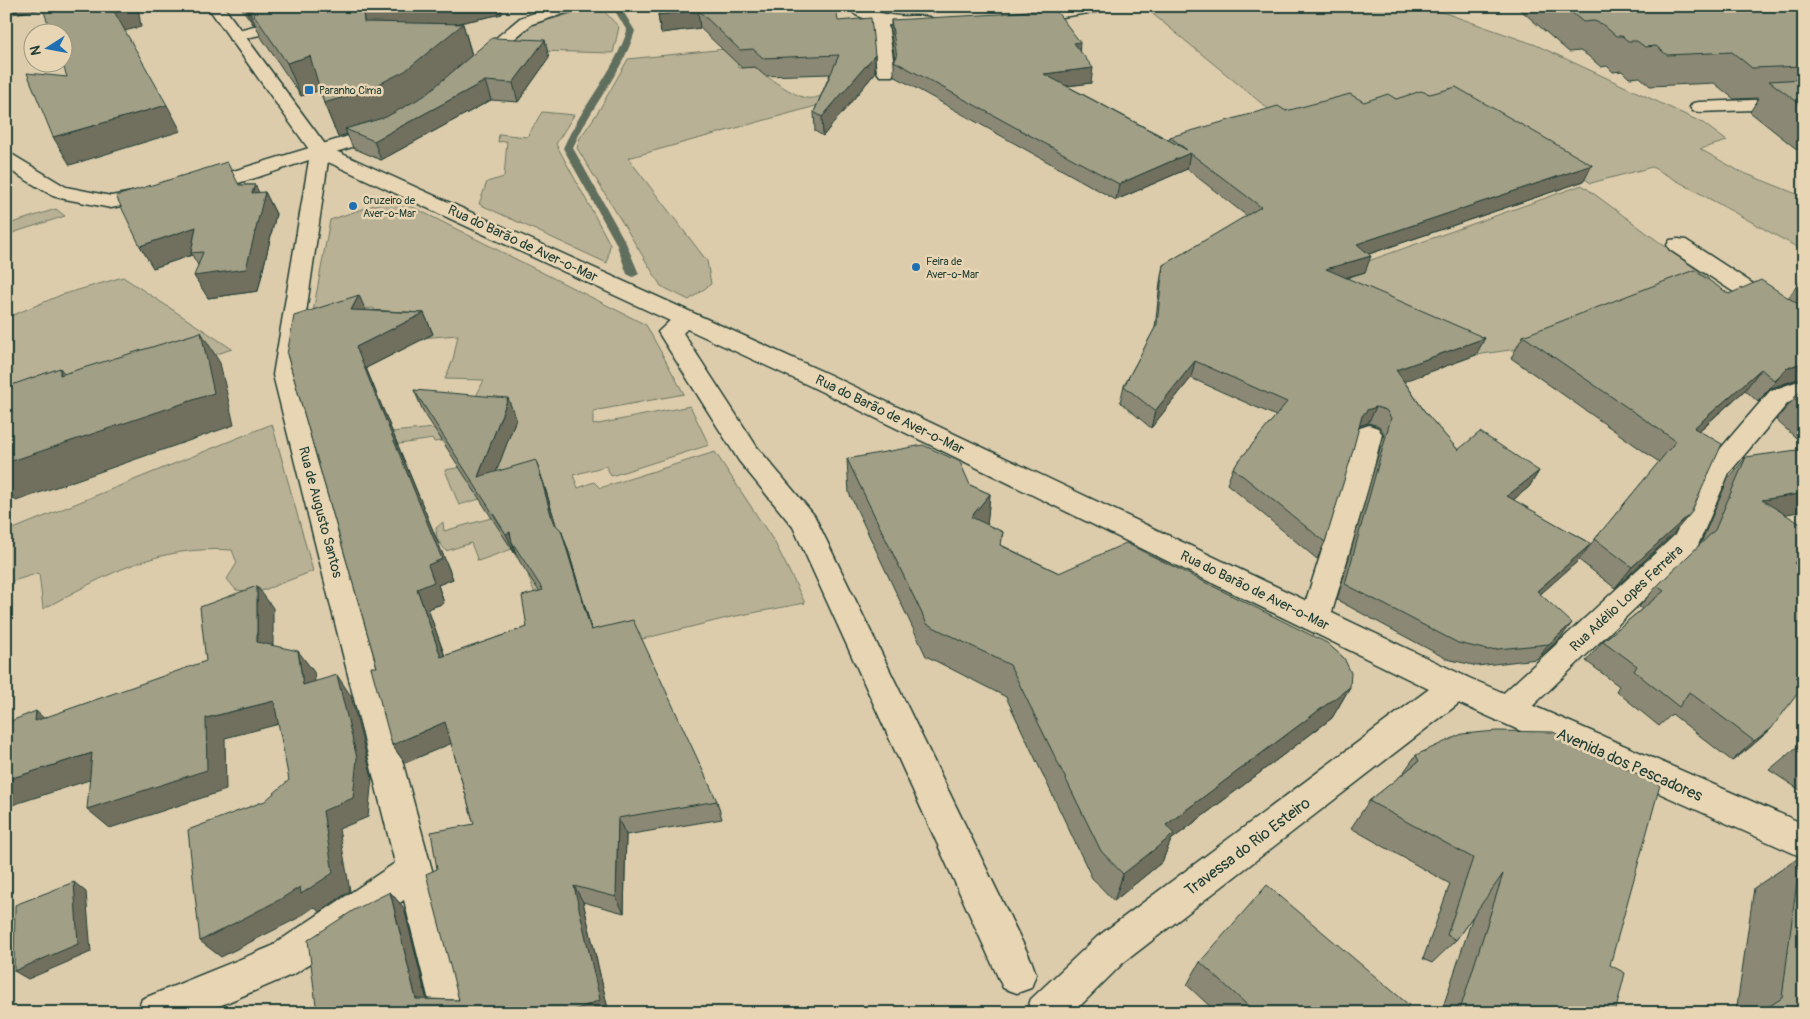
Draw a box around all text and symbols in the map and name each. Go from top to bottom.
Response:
north arrow [22,22,72,72]
text: N [26,44,45,57]
marker: Paranho Cima [303,84,315,96]
place label: Paranho Cima [319,84,382,97]
place label: Cruzeiro de Aver-o-Mar [363,194,416,220]
marker: Cruzeiro de Aver-o-Mar [347,200,359,212]
street label: Rua do Barão de Aver-o-Mar [445,201,600,286]
place label: Feira de Aver-o-Mar [926,255,979,281]
marker: Feira de Aver-o-Mar [910,261,922,273]
street label: Rua do Barão de Aver-o-Mar [813,371,967,458]
street label: Rua de Augusto Santos [295,445,346,580]
street label: Rua Adélio Lopes Ferreira [1566,542,1686,655]
street label: Rua do Barão de Aver-o-Mar [1178,547,1332,634]
street label: Avenida dos Pescadores [1554,724,1706,806]
street label: Travessa do Rio Esteiro [1181,793,1315,901]

